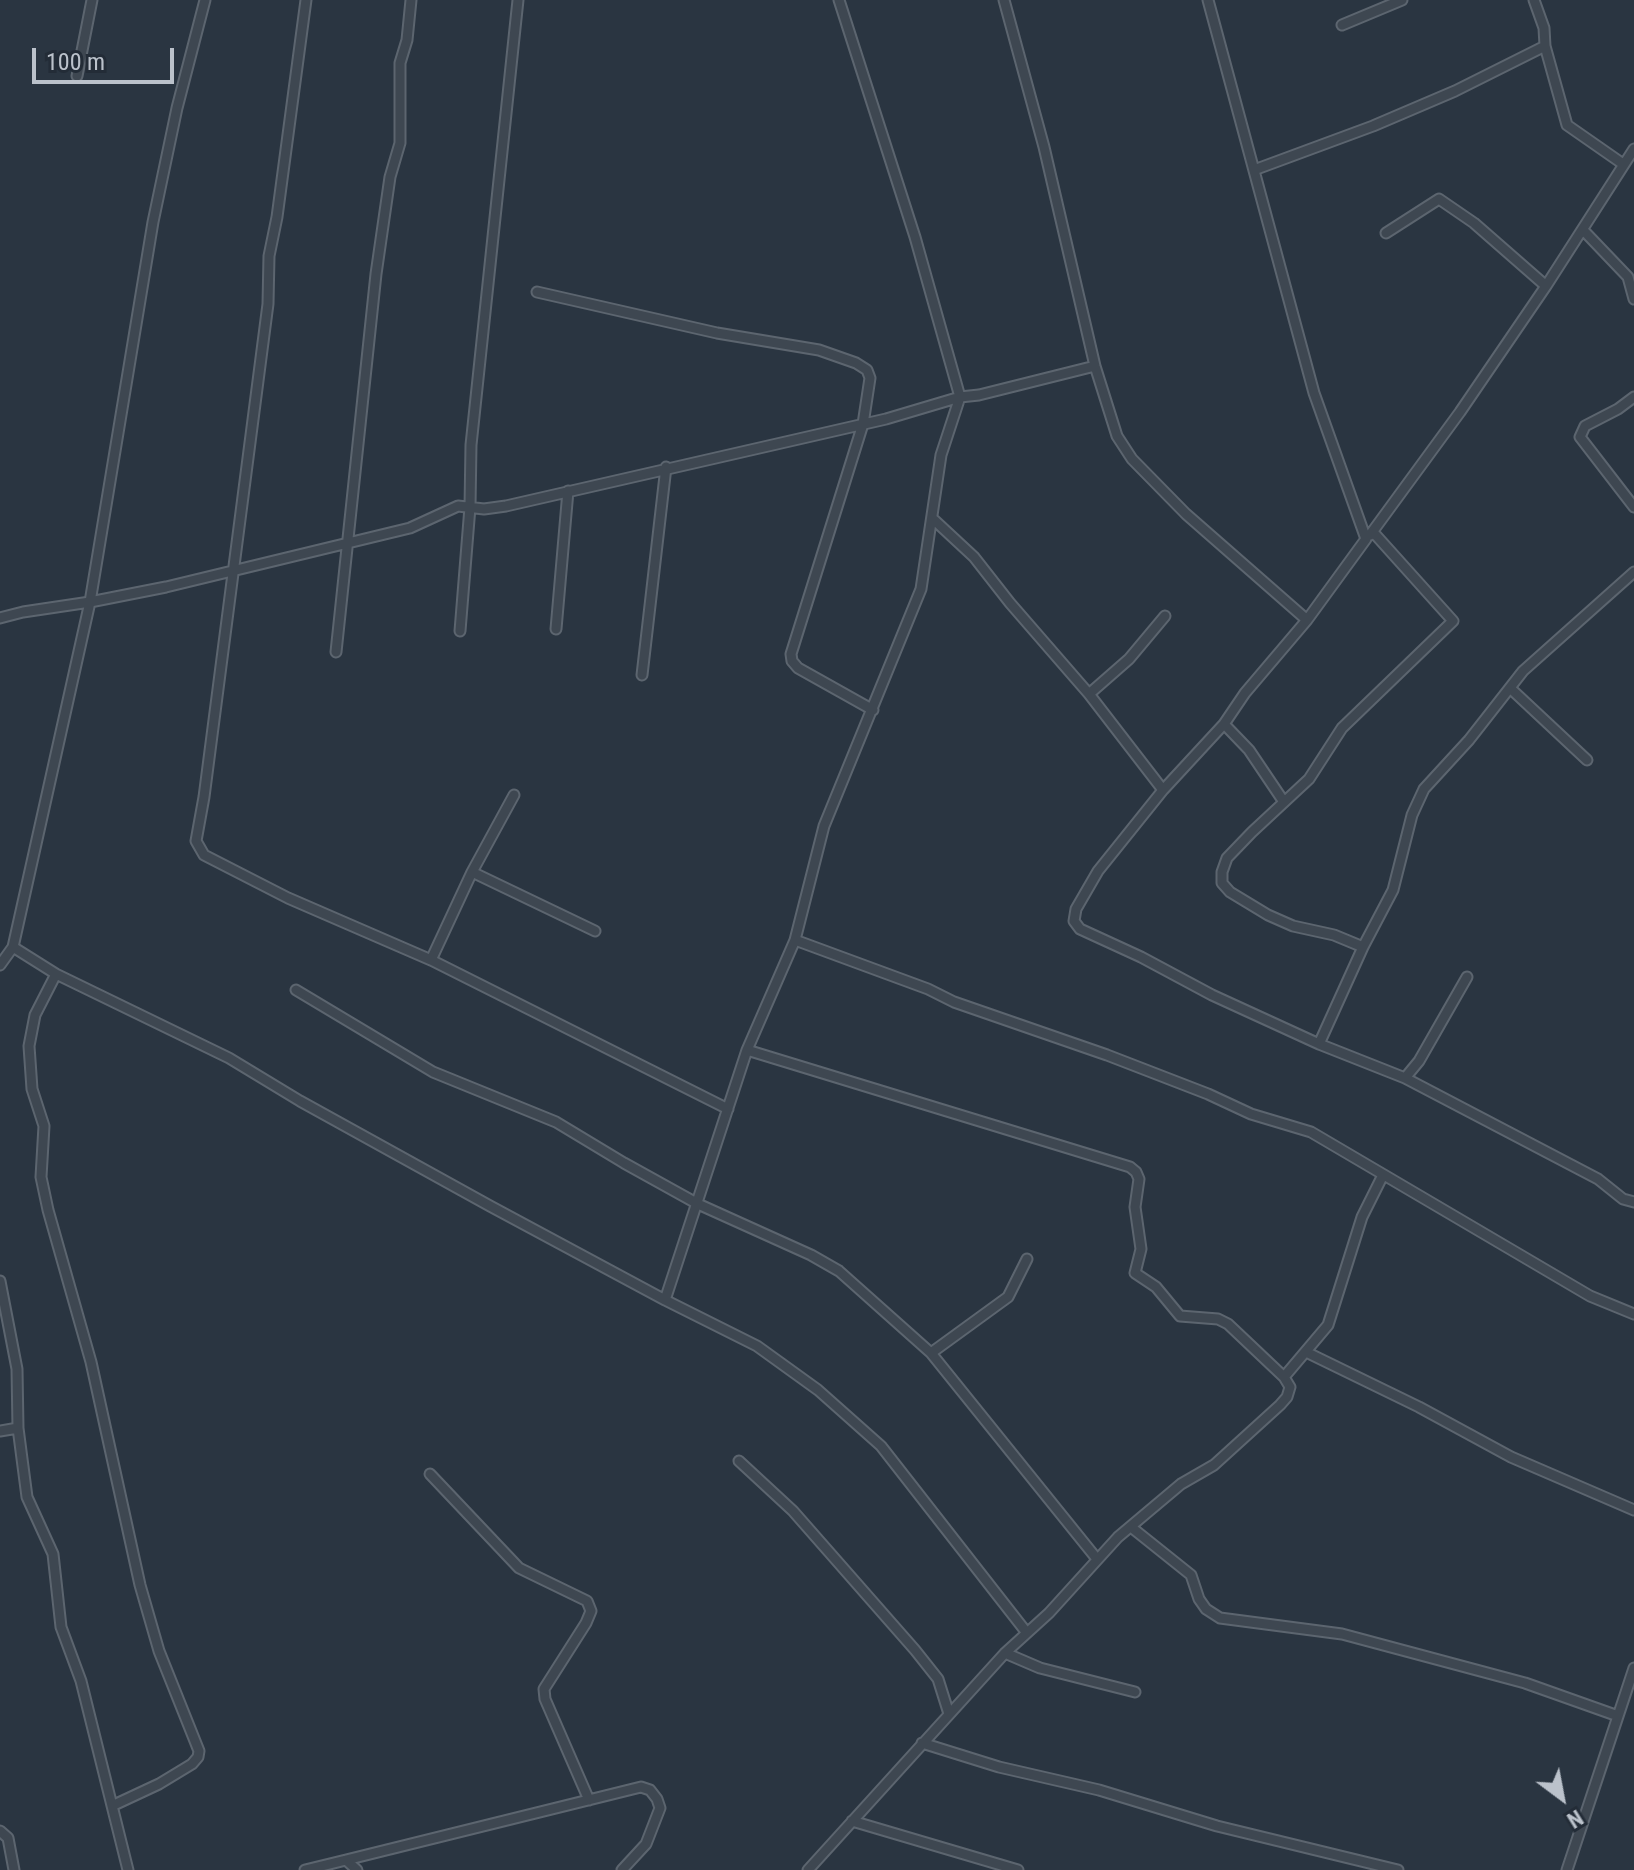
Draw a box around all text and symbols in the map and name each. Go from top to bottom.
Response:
scale bar [36,32,178,82]
text: 100 m [46,48,105,76]
north arrow [1522,1758,1602,1838]
text: N [1563,1805,1587,1833]

